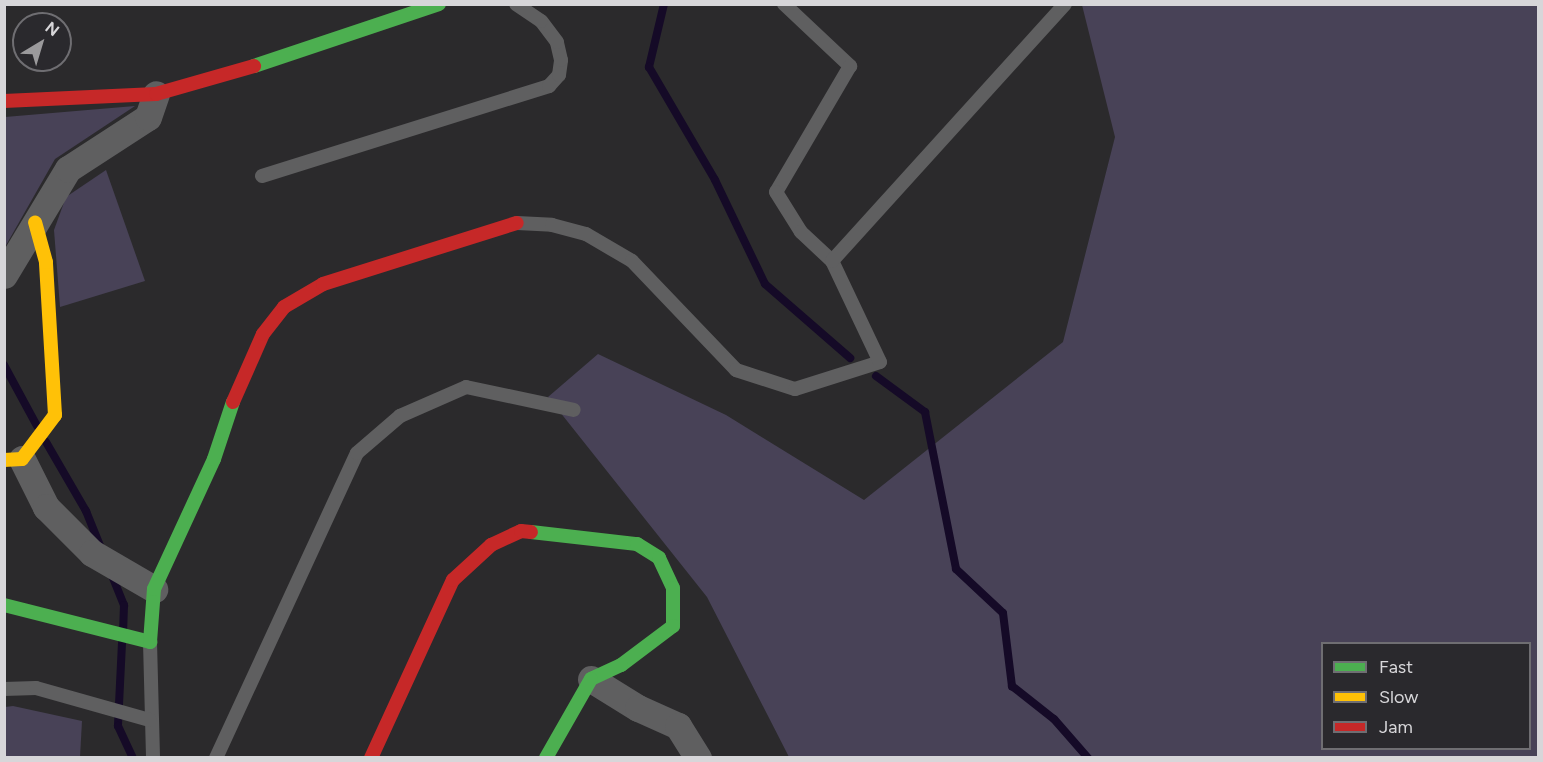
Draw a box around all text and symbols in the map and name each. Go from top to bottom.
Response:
north arrow [12,12,72,72]
text: N [41,18,63,40]
legend [1321,642,1531,750]
text: Fast [1379,656,1413,678]
text: Slow [1379,686,1418,708]
text: Jam [1379,716,1413,738]

